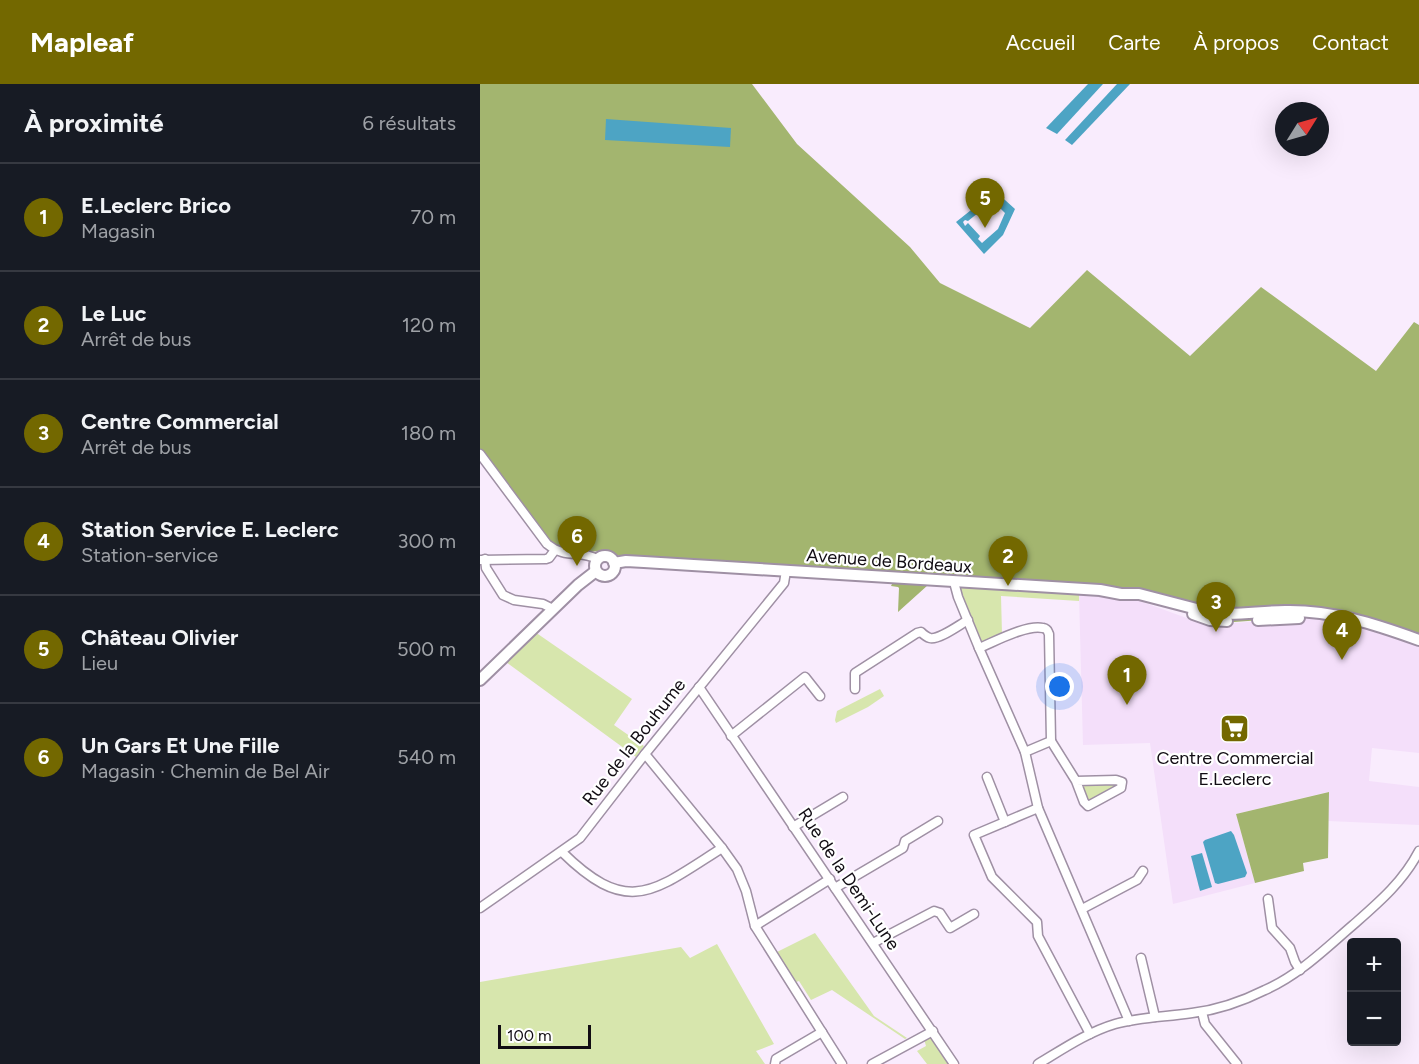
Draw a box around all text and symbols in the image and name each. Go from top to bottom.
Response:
text: Mapleaf [30,25,134,59]
text: Accueil [1006,30,1075,55]
text: Carte [1108,30,1161,55]
text: À propos [1194,30,1279,55]
text: Contact [1312,30,1389,55]
north arrow [1275,102,1329,156]
text: À proximité [24,107,164,139]
text: 6 résultats [363,111,456,135]
pin: 5 [966,178,1004,228]
text: E.Leclerc Brico [81,192,231,219]
text: 1 [39,205,48,229]
text: 70 m [410,205,456,229]
text: Magasin [81,219,155,243]
text: Le Luc [81,300,147,327]
text: 2 [38,313,49,337]
text: 120 m [402,313,456,337]
text: Arrêt de bus [81,327,191,351]
text: Centre Commercial [81,408,279,435]
text: 3 [38,421,49,445]
text: 180 m [401,421,456,445]
text: Arrêt de bus [81,435,191,459]
text: Station Service E. Leclerc [81,516,339,543]
pin: 6 [558,516,596,566]
text: 4 [37,529,50,553]
text: 300 m [398,529,456,553]
pin: 2 [988,536,1028,586]
text: Station-service [81,543,218,567]
street label: Avenue de Bordeaux [806,544,973,578]
pin: 3 [1196,582,1236,632]
pin: 4 [1322,610,1362,660]
text: Château Olivier [81,624,238,651]
text: 5 [38,637,49,661]
text: 500 m [397,637,456,661]
text: Lieu [81,651,118,675]
pin: 1 [1108,656,1146,705]
your location [1045,672,1074,701]
street label: Rue de la Bouhume [578,674,690,810]
supermarket icon: Centre Commercial E.Leclerc [1219,713,1251,745]
text: Un Gars Et Une Fille [81,732,280,759]
text: 6 [38,745,49,769]
text: 540 m [397,745,456,769]
place label: Centre Commercial E.Leclerc [1156,747,1314,790]
text: Magasin · Chemin de Bel Air [81,759,329,783]
street label: Rue de la Demi-Lune [793,804,905,954]
map controls [1347,938,1401,1046]
button: + [1347,938,1401,992]
button: − [1347,992,1401,1046]
scale bar [498,1022,591,1050]
text: 100 m [507,1026,552,1045]

